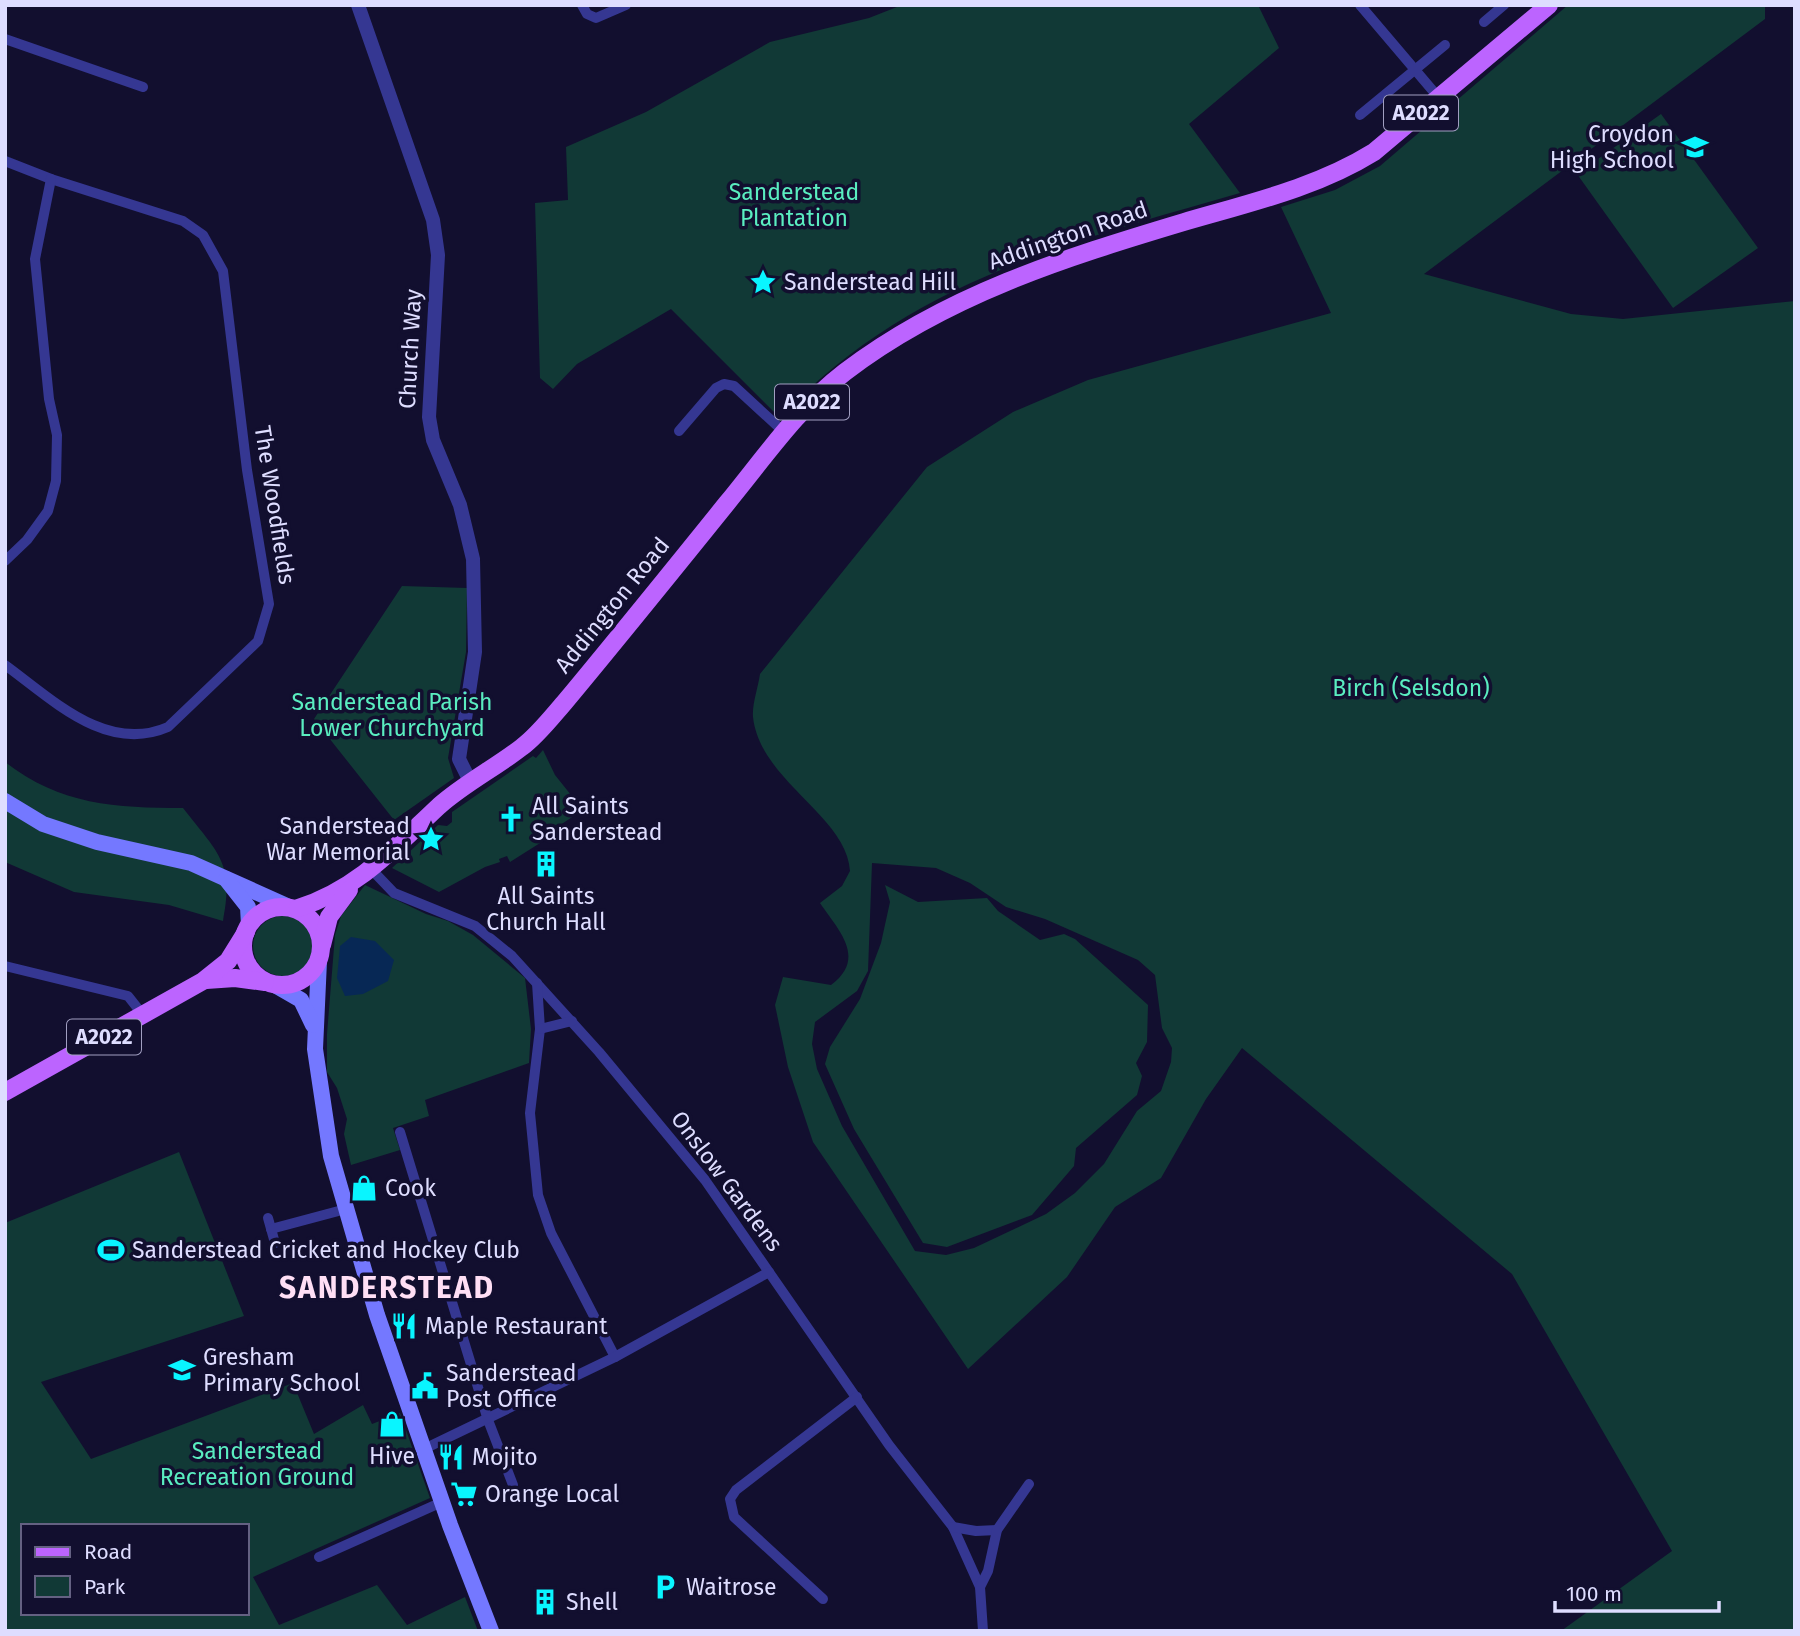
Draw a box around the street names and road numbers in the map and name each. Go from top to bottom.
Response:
road number: A2022 [1384,96,1458,130]
street label: Addington Road [985,195,1151,275]
street label: Church Way [393,288,427,410]
road number: A2022 [775,384,849,420]
street label: The Woodfields [249,424,301,586]
street label: Addington Road [549,531,675,679]
road number: A2022 [67,1020,141,1054]
street label: Onslow Gardens [665,1105,789,1257]

